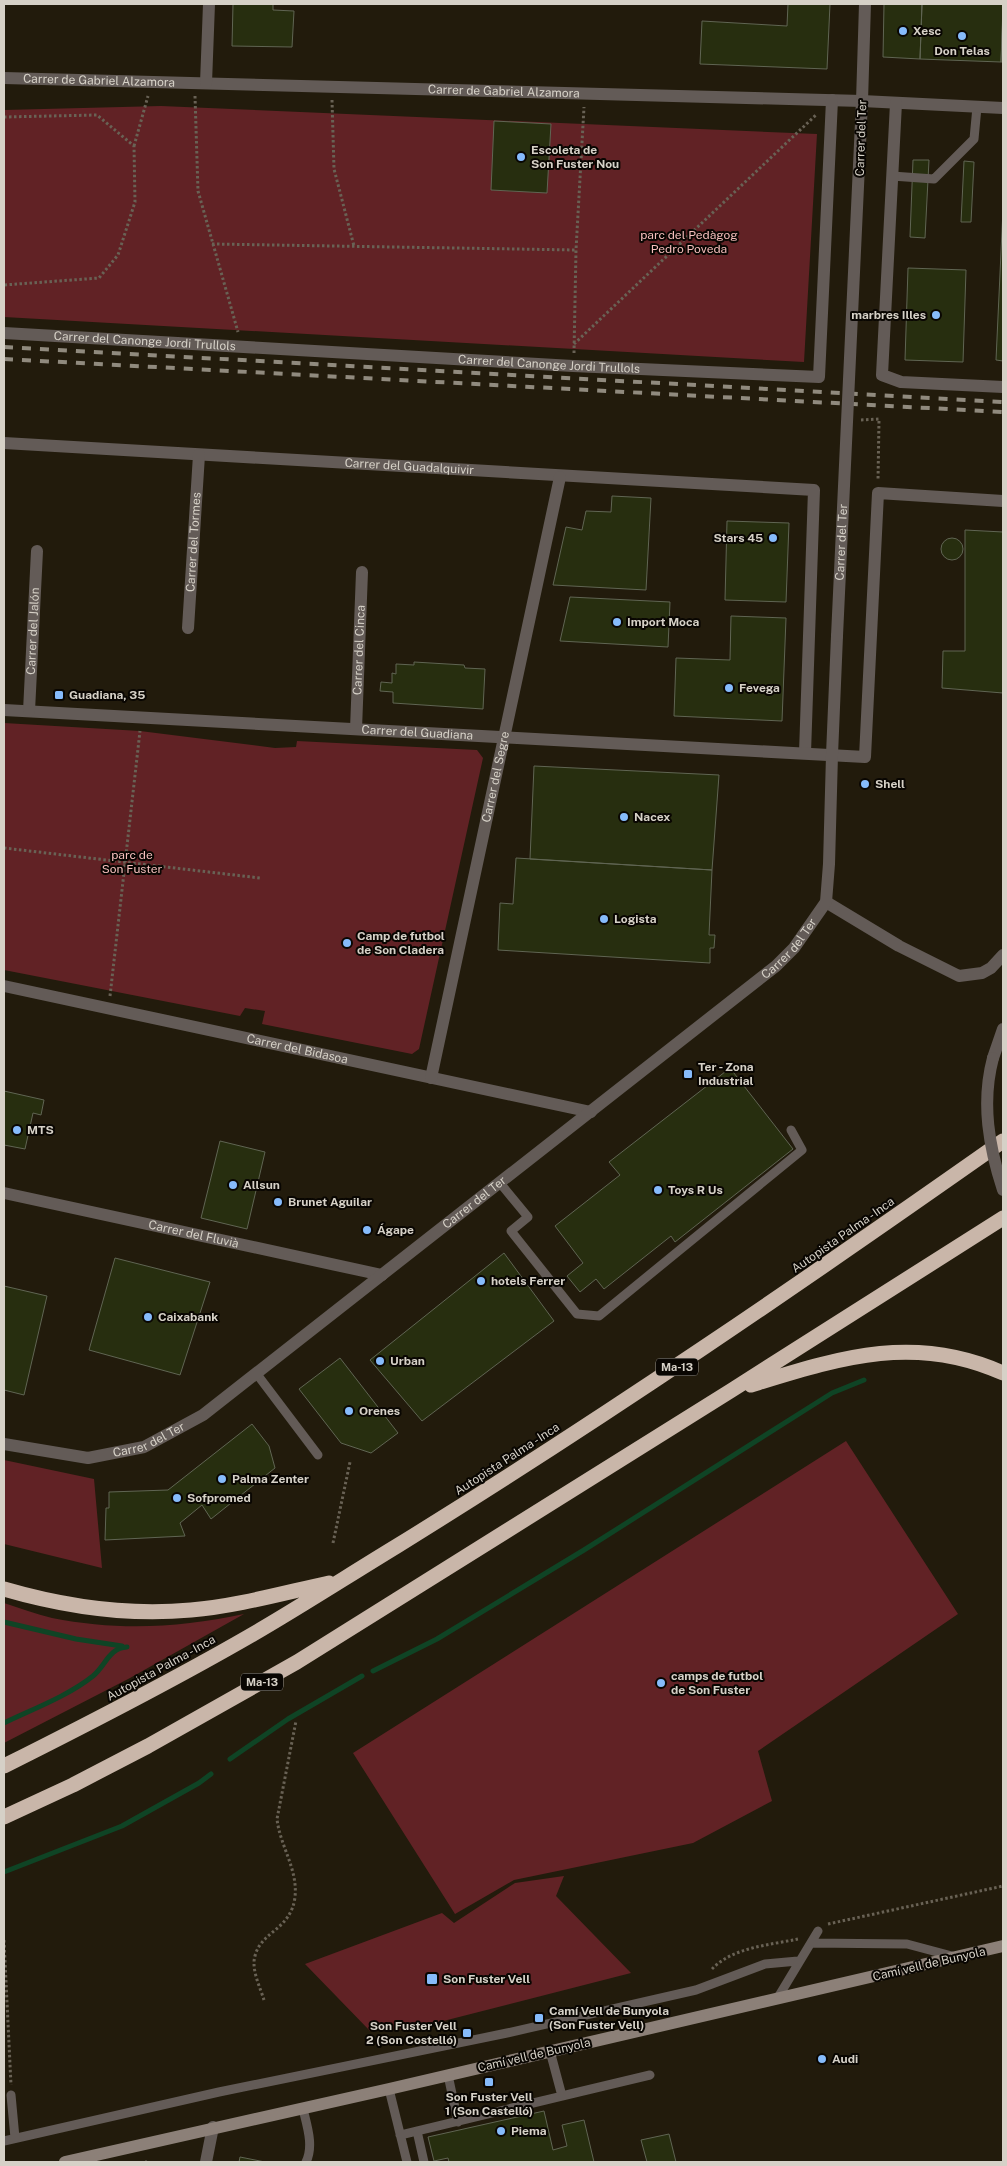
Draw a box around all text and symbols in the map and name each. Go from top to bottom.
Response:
place label: Xesc [913,24,941,38]
marker: Xesc [897,25,909,37]
marker: Don Telas [956,30,968,42]
place label: Don Telas [934,44,990,58]
street label: Carrer de Gabriel Alzamora [23,72,175,90]
street label: Carrer de Gabriel Alzamora [428,82,580,100]
street label: Carrer del Ter [853,99,869,177]
place label: Escoleta de Son Fuster Nou [531,143,619,171]
marker: Escoleta de Son Fuster Nou [515,151,527,163]
park label: parc del Pedàgog Pedro Poveda [640,228,738,256]
place label: marbres Illes [851,308,926,322]
marker: marbres Illes [930,309,942,321]
street label: Carrer del Canonge Jordi Trullols [53,329,236,353]
street label: Carrer del Canonge Jordi Trullols [458,352,640,376]
street label: Carrer del Guadalquivir [344,456,475,477]
street label: Carrer del Tormes [183,492,204,593]
street label: Carrer del Ter [833,503,850,581]
place label: Stars 45 [713,531,763,545]
marker: Stars 45 [767,532,779,544]
street label: Carrer del Jalón [24,587,42,675]
street label: Carrer del Cinca [350,605,368,695]
place label: Import Moca [627,615,699,629]
marker: Import Moca [611,616,623,628]
place label: Fevega [739,681,780,695]
marker: Fevega [723,682,735,694]
place label: Guadiana, 35 [69,688,145,702]
marker: Guadiana, 35 [53,689,65,701]
street label: Carrer del Guadiana [361,723,474,743]
street label: Carrer del Segre [479,730,512,824]
place label: Shell [875,777,905,791]
marker: Shell [859,778,871,790]
place label: Nacex [634,810,670,824]
marker: Nacex [618,811,630,823]
park label: parc de Son Fuster [102,848,163,876]
place label: Logista [614,912,657,926]
marker: Logista [598,913,610,925]
street label: Carrer del Ter [759,915,820,982]
place label: Camp de futbol de Son Cladera [357,929,445,957]
marker: Camp de futbol de Son Cladera [341,937,353,949]
street label: Carrer del Bidasoa [245,1031,349,1067]
place label: Ter - Zona Industrial [698,1060,754,1088]
marker: Ter - Zona Industrial [682,1068,694,1080]
place label: MTS [27,1123,54,1137]
marker: MTS [11,1124,23,1136]
street label: Carrer del Ter [440,1173,509,1232]
place label: Allsun [243,1178,280,1192]
marker: Allsun [227,1179,239,1191]
place label: Toys R Us [668,1183,723,1197]
marker: Toys R Us [652,1184,664,1196]
street label: Autopista Palma - Inca [789,1194,897,1276]
place label: Brunet Aguilar [288,1195,372,1209]
marker: Brunet Aguilar [272,1196,284,1208]
street label: Carrer del Fluvià [147,1218,240,1251]
place label: Ágape [377,1223,414,1237]
marker: Ágape [361,1224,373,1236]
place label: hotels Ferrer [491,1274,565,1288]
marker: hotels Ferrer [475,1275,487,1287]
place label: Caixabank [158,1310,218,1324]
marker: Caixabank [142,1311,154,1323]
place label: Urban [390,1354,425,1368]
marker: Urban [374,1355,386,1367]
road number: Ma-13 [656,1358,698,1375]
place label: Orenes [359,1404,400,1418]
marker: Orenes [343,1405,355,1417]
street label: Carrer del Ter [112,1419,187,1460]
street label: Autopista Palma - Inca [452,1420,562,1498]
place label: Palma Zenter [232,1472,309,1486]
marker: Palma Zenter [216,1473,228,1485]
place label: Sofpromed [187,1491,251,1505]
marker: Sofpromed [171,1492,183,1504]
street label: Autopista Palma - Inca [104,1632,218,1704]
place label: camps de futbol de Son Fuster [671,1669,763,1697]
road number: Ma-13 [241,1674,283,1690]
marker: camps de futbol de Son Fuster [655,1677,667,1689]
street label: Camí vell de Bunyola [871,1944,987,1984]
marker: Son Fuster Vell [425,1972,439,1986]
place label: Son Fuster Vell [443,1972,530,1986]
place label: Camí Vell de Bunyola (Son Fuster Vell) [549,2004,669,2032]
marker: Camí Vell de Bunyola (Son Fuster Vell) [533,2012,545,2024]
place label: Son Fuster Vell 2 (Son Costelló) [366,2019,457,2047]
marker: Son Fuster Vell 2 (Son Costelló) [461,2027,473,2039]
street label: Camí vell de Bunyola [476,2035,592,2075]
place label: Audi [832,2052,858,2066]
marker: Audi [816,2053,828,2065]
marker: Son Fuster Vell 1 (Son Castelló) [483,2076,495,2088]
place label: Son Fuster Vell 1 (Son Castelló) [445,2090,533,2118]
place label: Piema [511,2124,547,2138]
marker: Piema [495,2125,507,2137]

